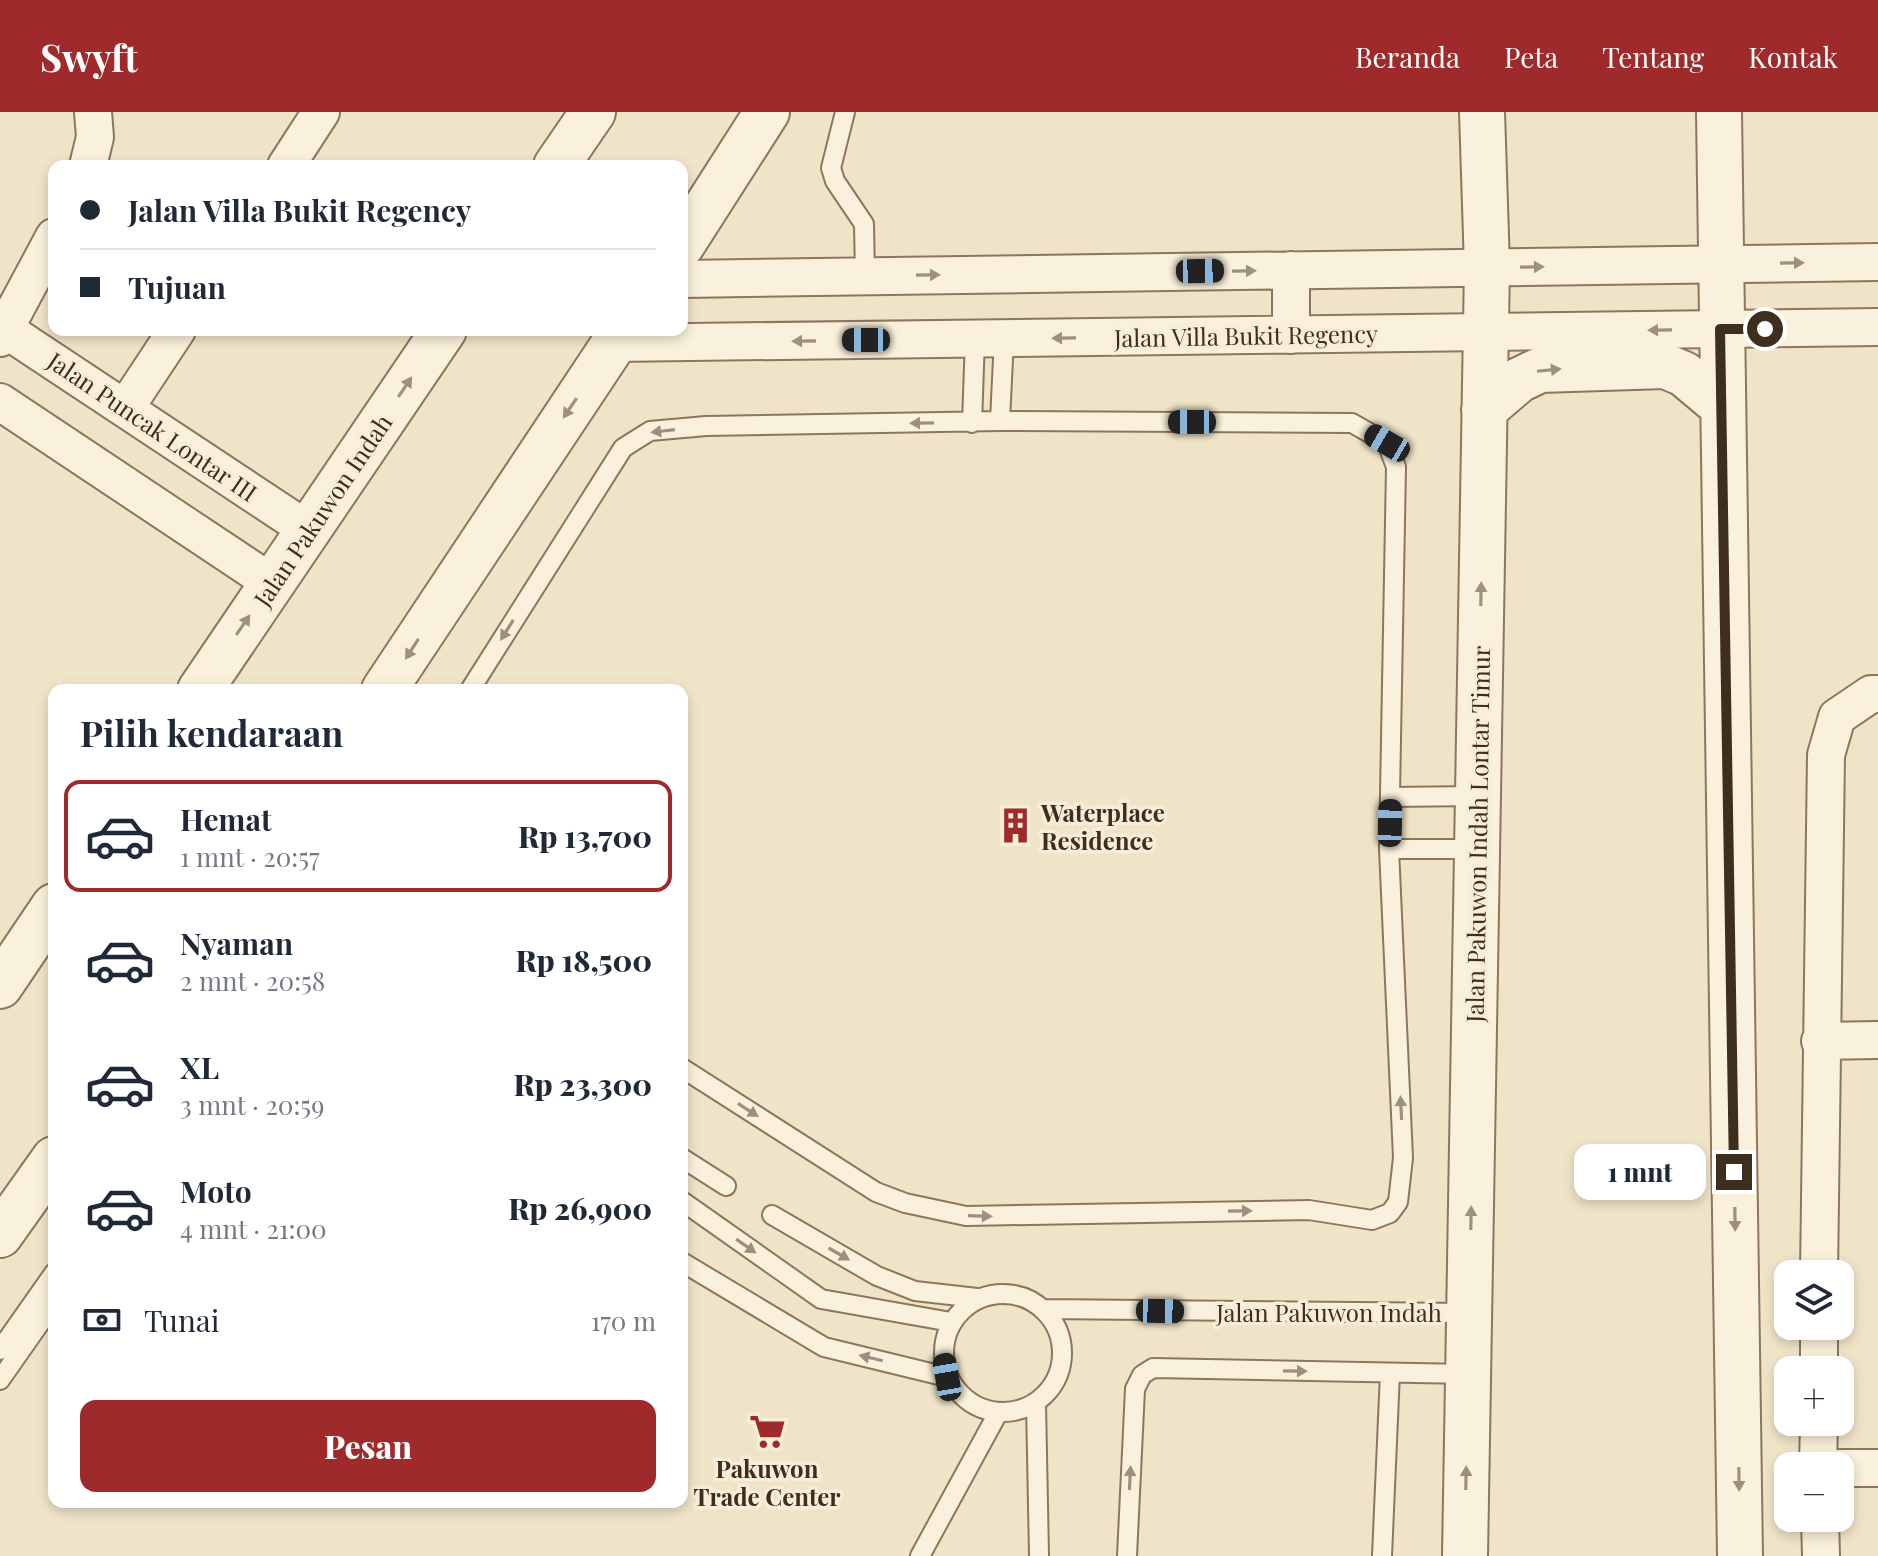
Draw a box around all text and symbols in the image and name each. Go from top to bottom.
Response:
text: Swyft [40,31,138,82]
text: Beranda [1355,38,1460,75]
text: Peta [1504,38,1558,75]
text: Tentang [1602,38,1704,75]
text: Kontak [1748,38,1838,75]
text: Jalan Villa Bukit Regency [128,190,471,230]
one-way arrow [1780,257,1805,269]
car [1176,259,1224,283]
one-way arrow [1520,260,1545,273]
one-way arrow [1232,265,1257,277]
text: Tujuan [128,267,226,307]
one-way arrow [916,269,941,281]
route start [1747,311,1783,347]
street label: Jalan Villa Bukit Regency [1113,317,1378,353]
one-way arrow [1647,324,1672,336]
car [842,328,890,352]
one-way arrow [1051,332,1076,344]
one-way arrow [791,334,816,347]
street label: Jalan Puncak Lontar III [41,343,264,508]
one-way arrow [1537,364,1562,377]
one-way arrow [397,376,412,398]
one-way arrow [563,397,578,419]
street label: Jalan Pakuwon Indah [245,408,398,613]
car [1168,410,1216,434]
one-way arrow [909,417,934,430]
car [1360,421,1414,465]
one-way arrow [650,424,675,437]
one-way arrow [1475,581,1487,606]
one-way arrow [236,615,251,636]
one-way arrow [501,619,515,641]
one-way arrow [404,638,419,659]
street label: Jalan Pakuwon Indah Lontar Timur [1458,645,1496,1024]
text: Pilih kendaraan [80,708,343,756]
place label: Waterplace Residence [1040,796,1165,856]
text: Hemat [180,799,272,839]
car [1378,799,1402,847]
icon: car [84,800,156,872]
building icon: Waterplace Residence [996,807,1034,845]
text: Rp 13,700 [518,816,652,856]
text: 1 mnt · 20:57 [180,839,320,874]
text: Nyaman [180,923,293,963]
icon: car [84,924,156,996]
text: Rp 18,500 [515,940,652,980]
text: 2 mnt · 20:58 [180,963,325,998]
text: XL [180,1047,219,1087]
icon: car [84,1048,156,1120]
text: Rp 23,300 [513,1064,652,1104]
text: 3 mnt · 20:59 [180,1087,324,1122]
one-way arrow [1394,1095,1407,1120]
one-way arrow [737,1102,759,1116]
callout: 1 mnt [1574,1144,1706,1200]
text: 1 mnt [1608,1154,1672,1189]
route end [1716,1154,1752,1190]
text: Moto [180,1171,252,1211]
icon: car [84,1172,156,1244]
text: Rp 26,900 [508,1188,652,1228]
one-way arrow [1228,1205,1253,1218]
one-way arrow [1465,1205,1477,1230]
one-way arrow [1728,1207,1741,1232]
one-way arrow [968,1210,993,1223]
text: 4 mnt · 21:00 [180,1211,327,1246]
one-way arrow [735,1238,756,1253]
one-way arrow [828,1247,850,1261]
map controls [1774,1260,1854,1532]
button: layers [1774,1260,1854,1340]
street label: Jalan Pakuwon Indah [1215,1296,1442,1328]
icon: cash [80,1298,124,1342]
car [1136,1299,1184,1323]
text: Tunai [144,1300,220,1340]
text: 170 m [591,1303,656,1338]
one-way arrow [858,1351,883,1364]
car [931,1351,963,1403]
button: + [1774,1356,1854,1436]
one-way arrow [1283,1365,1308,1377]
button: Pesan [80,1400,656,1492]
supermarket icon: Pakuwon Trade Center [748,1412,786,1450]
place label: Pakuwon Trade Center [694,1452,841,1512]
button: − [1774,1452,1854,1532]
one-way arrow [1124,1465,1137,1490]
one-way arrow [1460,1465,1472,1490]
one-way arrow [1733,1467,1745,1492]

